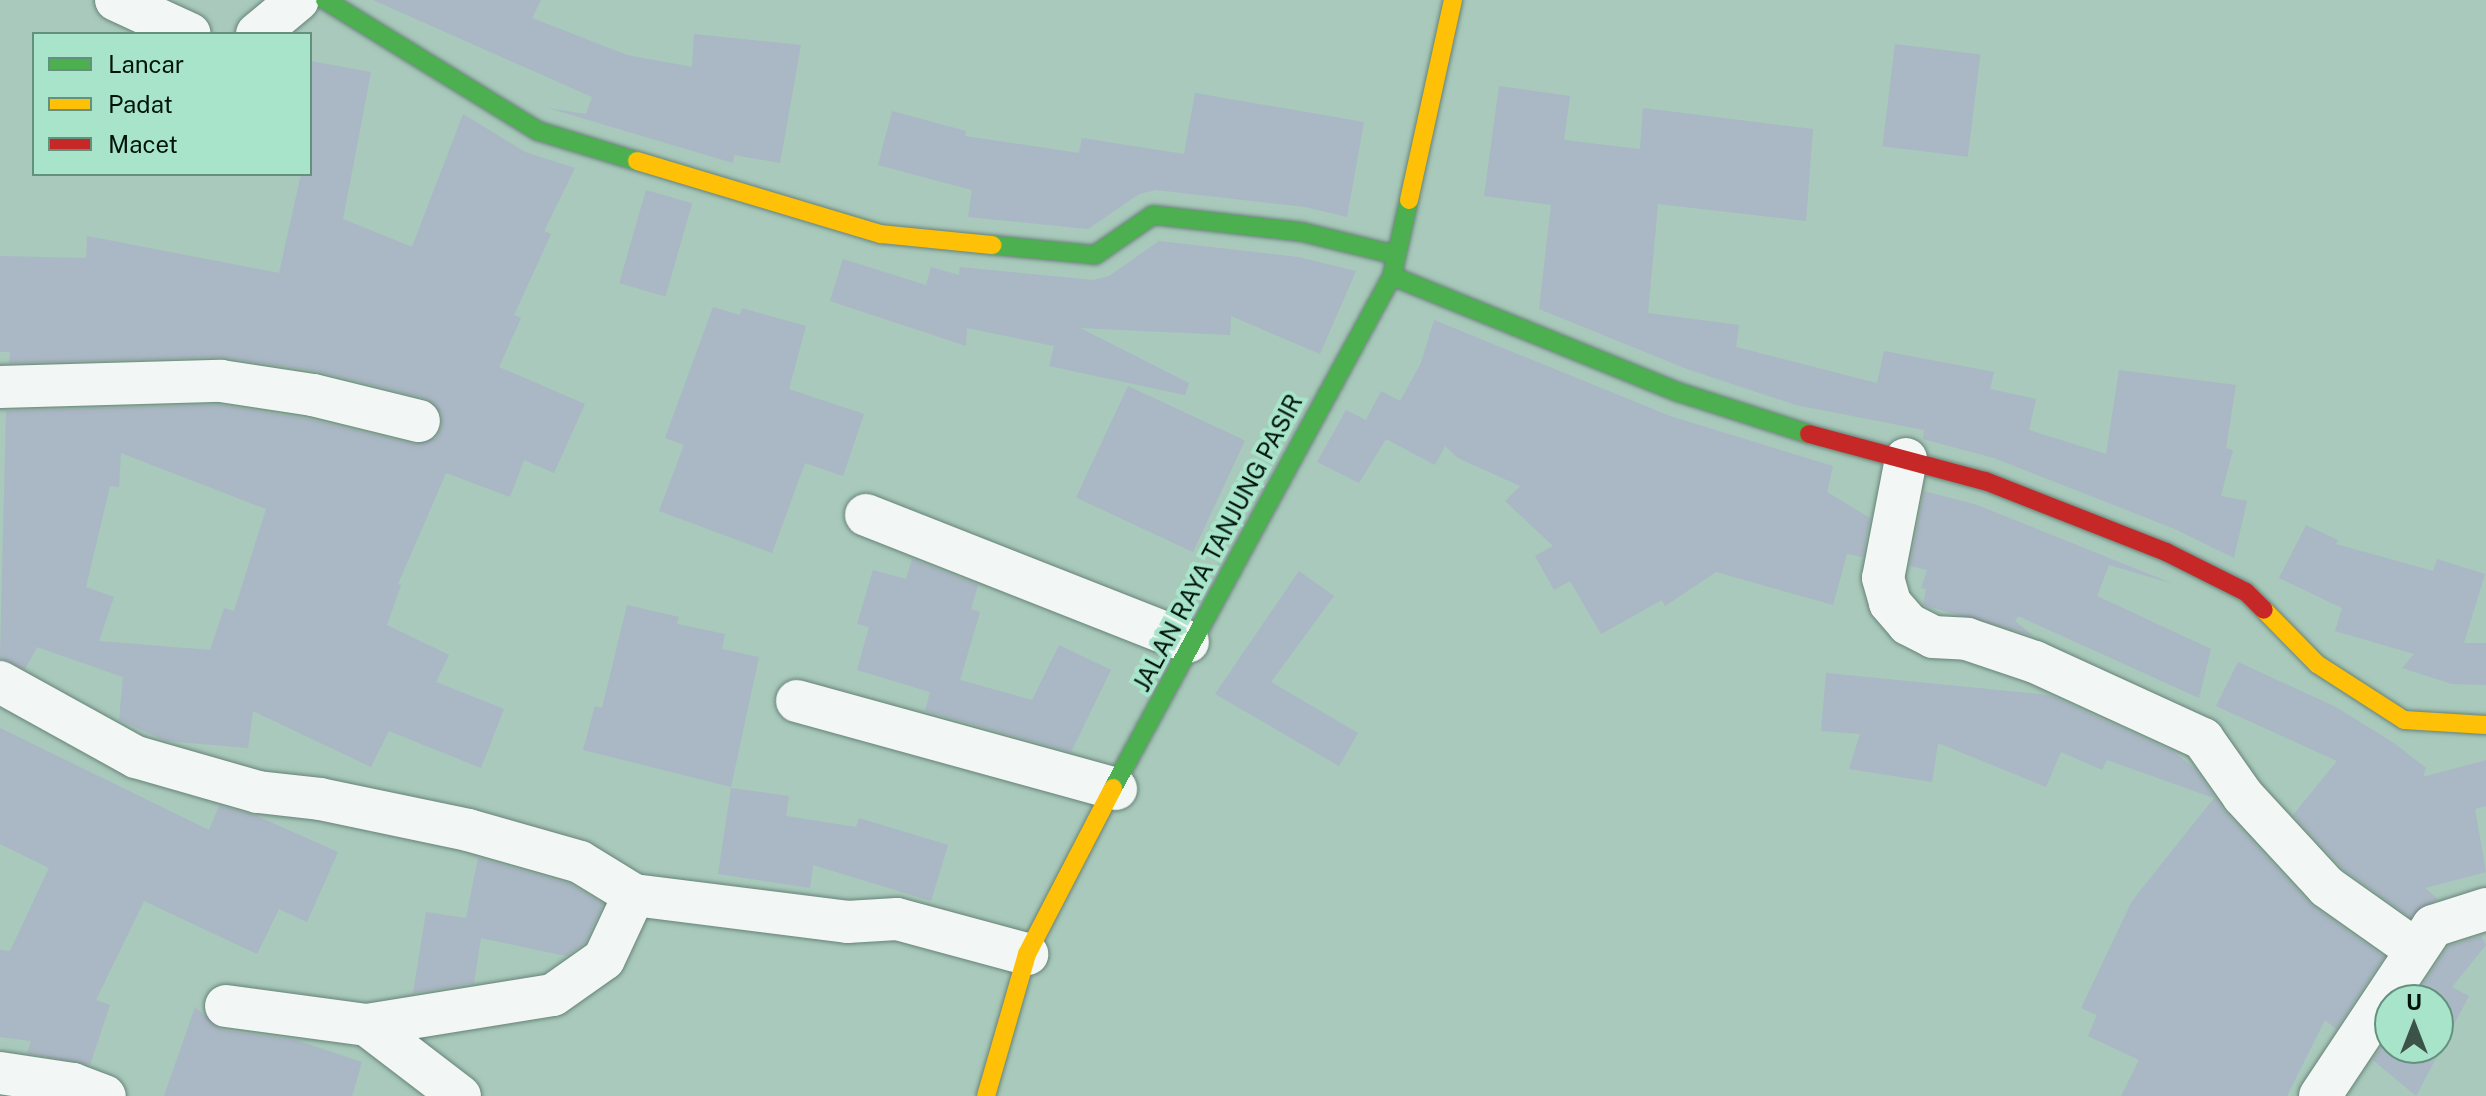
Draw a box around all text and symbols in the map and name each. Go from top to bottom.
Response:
legend [32,32,312,176]
text: Lancar [108,50,184,78]
text: Padat [108,90,173,118]
text: Macet [108,130,178,158]
street label: JALAN RAYA TANJUNG PASIR [1127,390,1309,696]
north arrow [2374,984,2454,1064]
text: U [2406,989,2422,1015]

